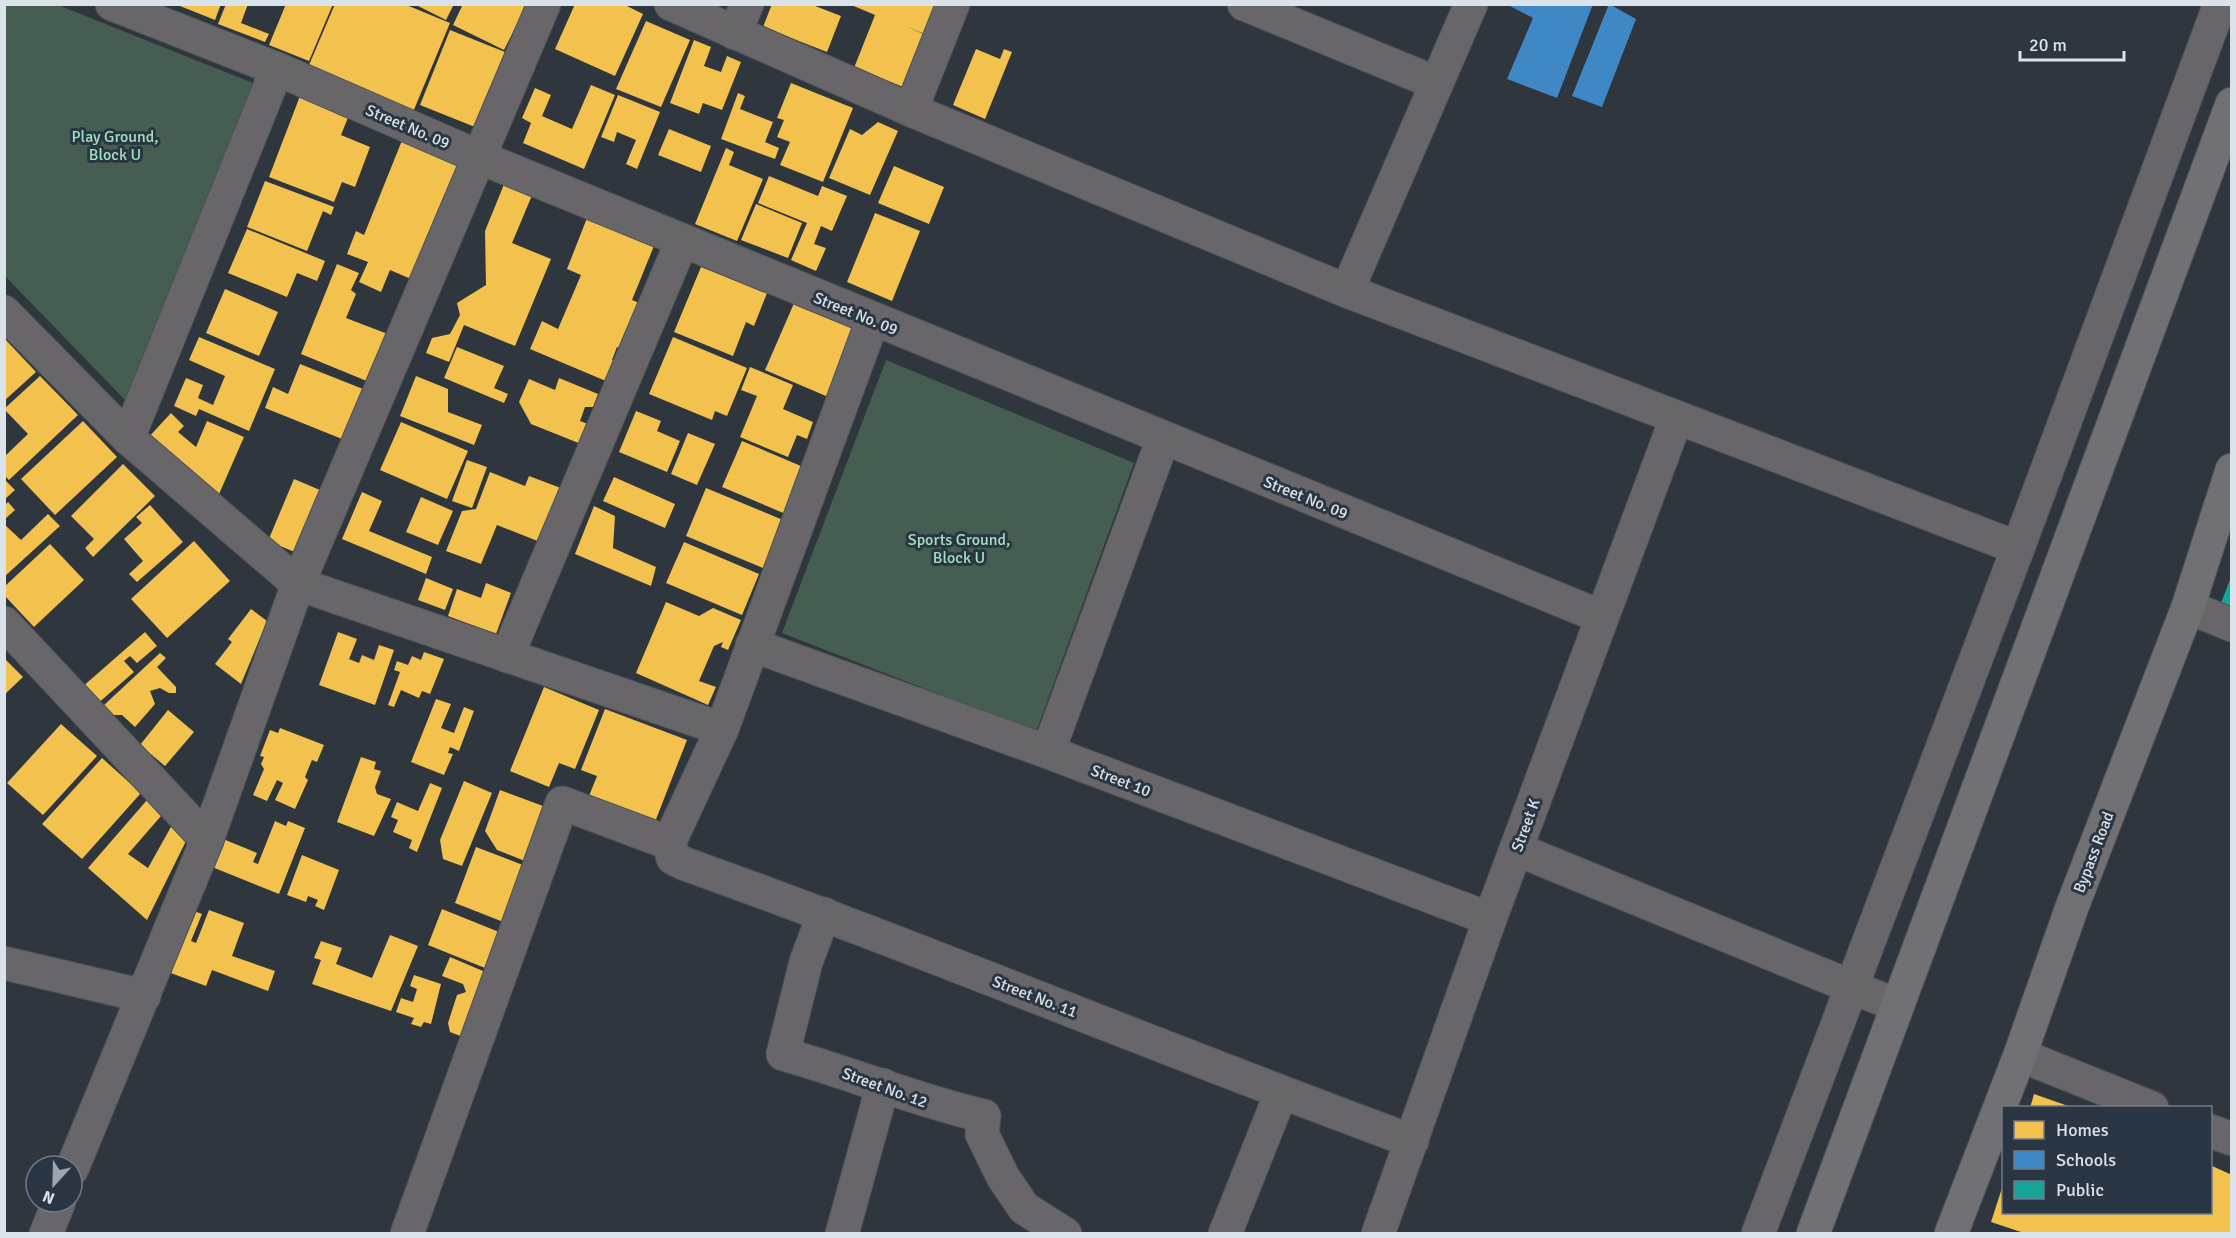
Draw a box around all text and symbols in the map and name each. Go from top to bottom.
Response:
scale bar [2020,24,2124,62]
text: 20 m [2029,34,2067,56]
street label: Street No. 09 [363,100,453,154]
park label: Play Ground, Block U [71,127,159,165]
street label: Street No. 09 [811,288,901,340]
street label: Street No. 09 [1261,472,1351,524]
park label: Sports Ground, Block U [908,530,1010,568]
street label: Street 10 [1088,760,1153,801]
street label: Street K [1507,796,1545,854]
street label: Bypass Road [2069,809,2119,896]
street label: Street No. 11 [989,972,1080,1022]
street label: Street No. 12 [839,1063,930,1113]
legend [2002,1106,2212,1214]
text: Homes [2056,1119,2109,1141]
text: Schools [2056,1149,2116,1171]
north arrow [24,1154,84,1214]
text: Public [2056,1179,2104,1201]
text: N [40,1186,58,1208]

